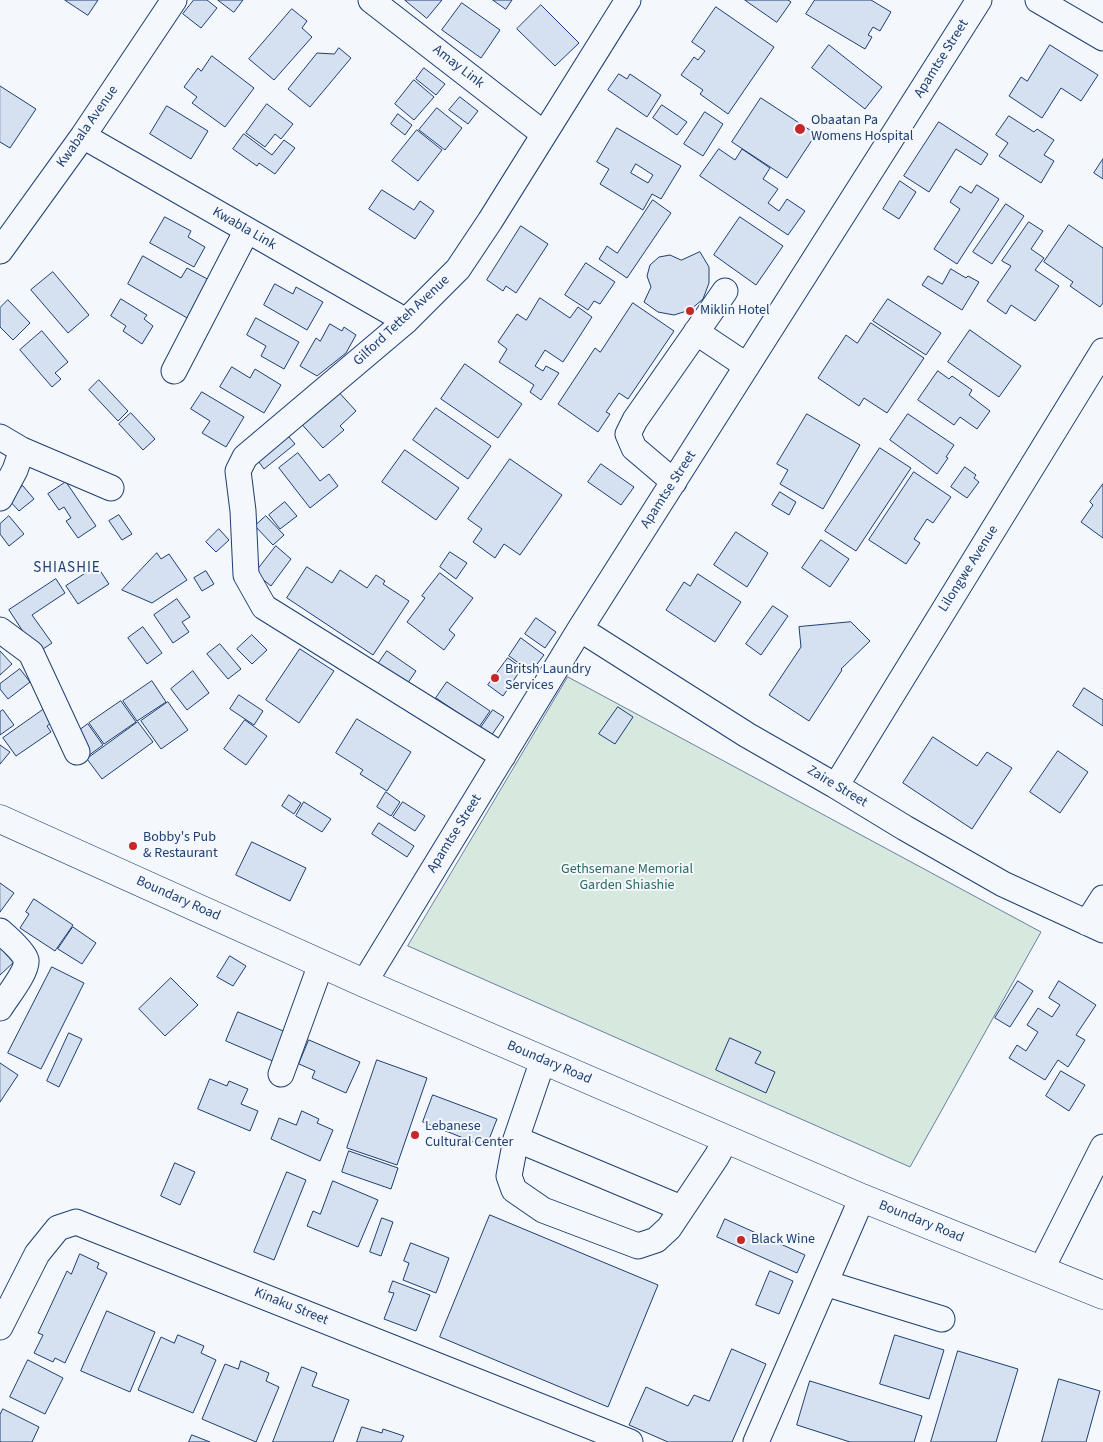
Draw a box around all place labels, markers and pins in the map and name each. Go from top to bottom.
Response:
place label: Obaatan Pa Womens Hospital [811,113,913,146]
marker: Obaatan Pa Womens Hospital [793,122,807,136]
place label: Miklin Hotel [700,303,770,319]
marker: Miklin Hotel [684,305,696,317]
place label: Britsh Laundry Services [505,662,591,694]
marker: Britsh Laundry Services [489,672,501,684]
place label: Bobby's Pub & Restaurant [143,830,218,862]
marker: Bobby's Pub & Restaurant [127,840,139,852]
place label: Lebanese Cultural Center [425,1119,513,1152]
marker: Lebanese Cultural Center [409,1129,421,1141]
place label: Black Wine [751,1232,815,1248]
marker: Black Wine [735,1234,747,1246]

